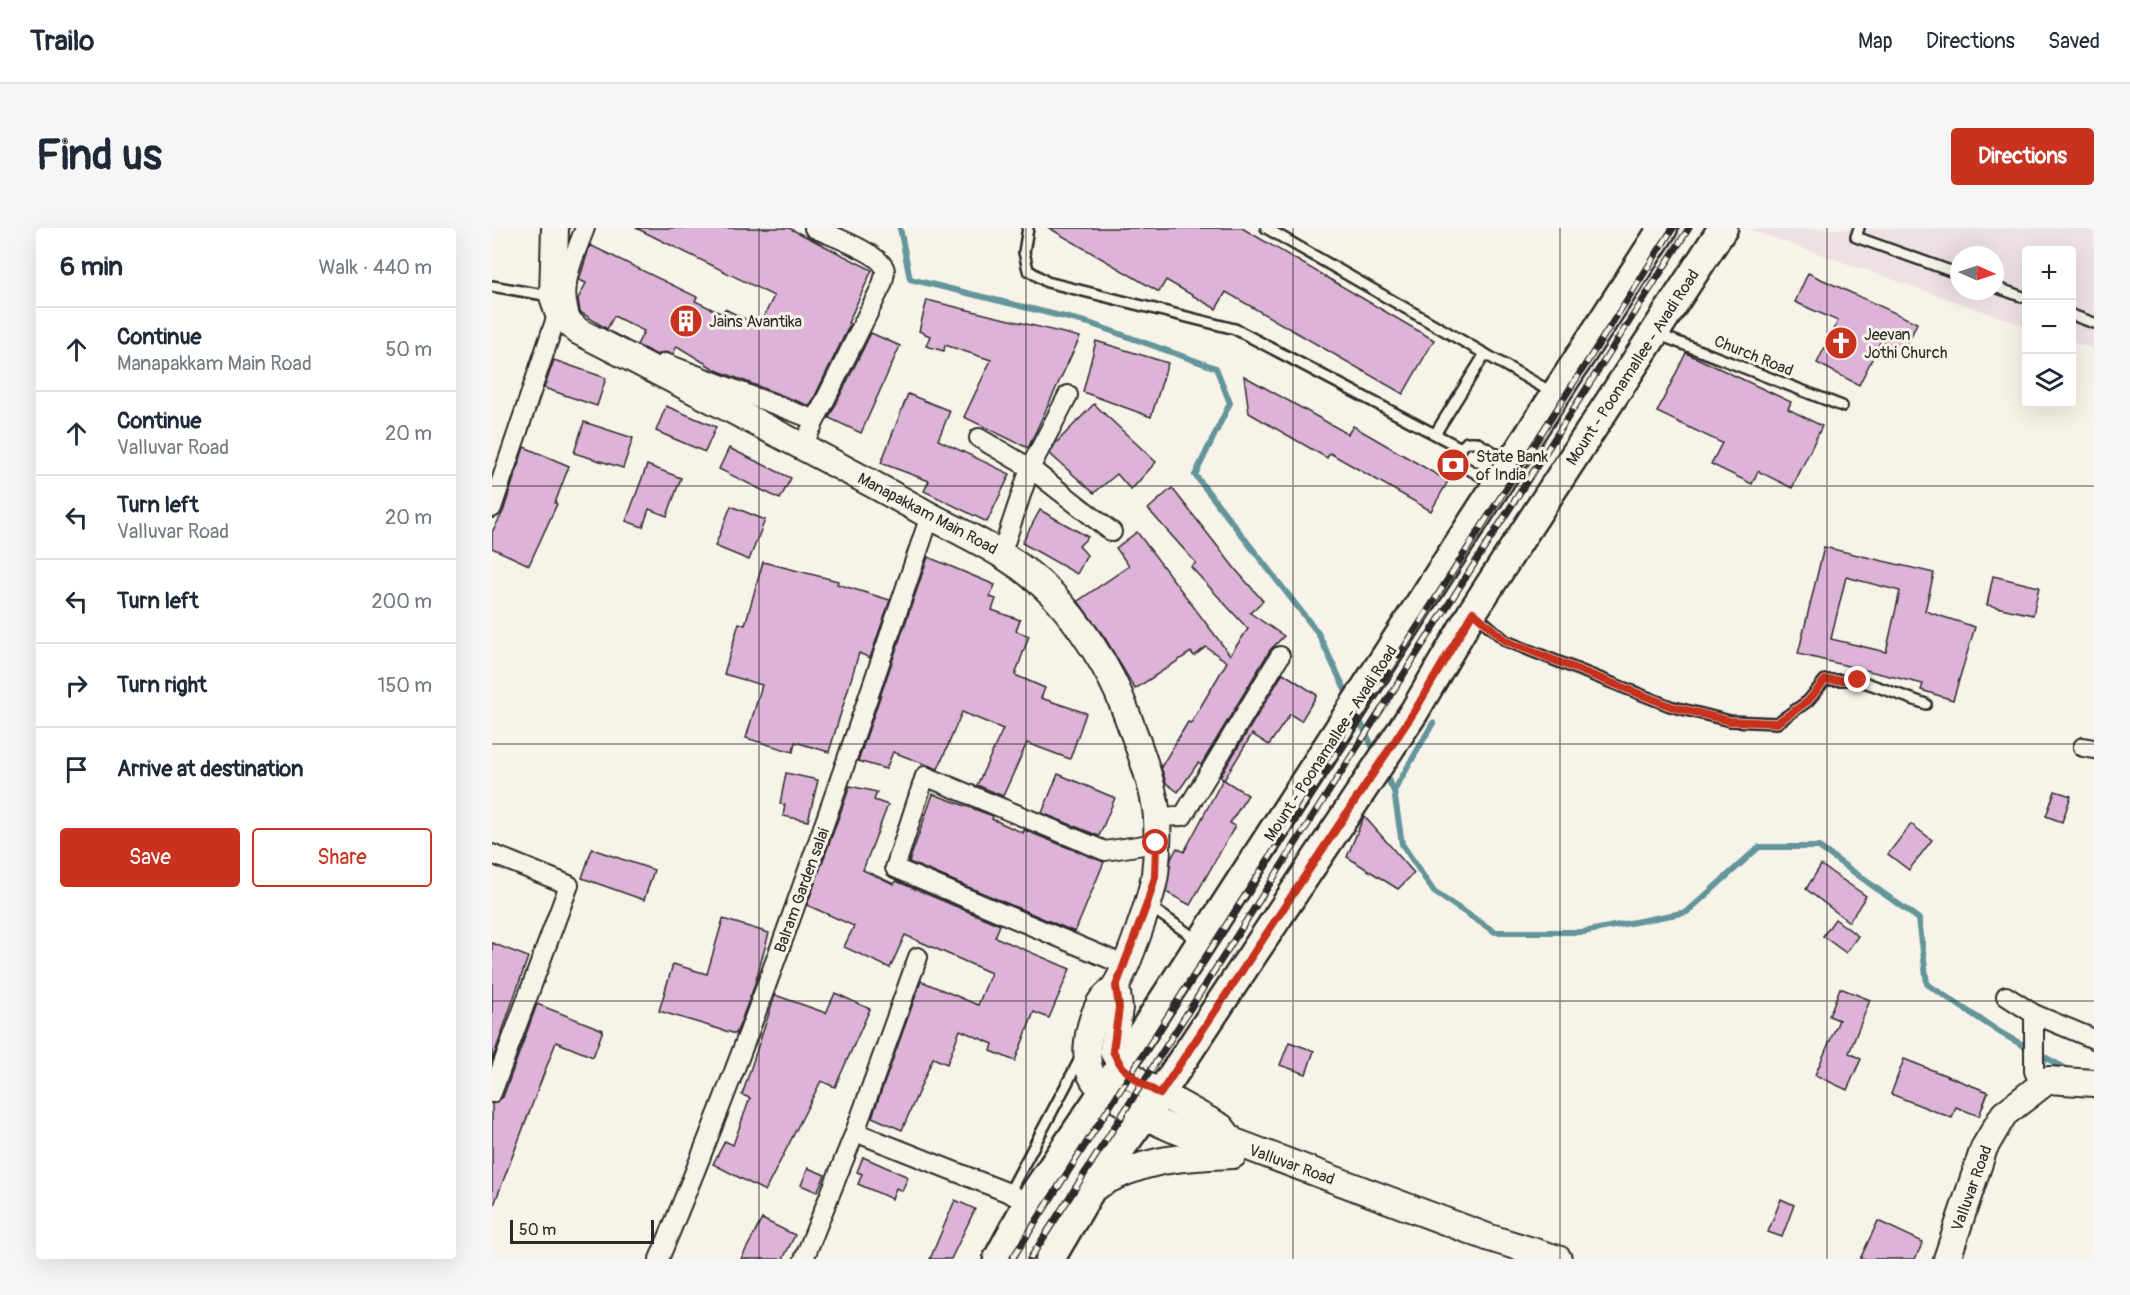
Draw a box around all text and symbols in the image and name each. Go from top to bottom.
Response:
text: Trailo [30,24,94,59]
text: Map [1858,28,1893,55]
text: Directions [1926,28,2015,55]
text: Saved [2048,28,2100,55]
button: Directions [1951,128,2094,185]
text: Find us [36,130,162,182]
north arrow [1950,246,2004,300]
map controls [2022,246,2076,408]
button: + [2022,246,2076,300]
text: 6 min [60,251,123,283]
text: Walk · 440 m [318,255,432,280]
street label: Mount - Poonamallee - Avadi Road [1562,266,1704,469]
button: − [2022,300,2076,354]
building icon: Jains Avantika [668,303,704,339]
place label: Jains Avantika [709,312,802,332]
text: Continue [117,323,201,351]
church icon: Jeevan Jothi Church [1823,325,1859,361]
place label: Jeevan Jothi Church [1864,325,1947,363]
street label: Church Road [1711,331,1796,381]
icon: ahead [60,333,93,366]
text: 50 m [385,337,432,362]
text: Manapakkam Main Road [117,351,312,376]
button: layers [2022,354,2076,408]
text: Continue [117,407,201,435]
icon: ahead [60,417,93,450]
text: 20 m [385,421,432,446]
text: Valluvar Road [117,435,229,460]
bank icon: State Bank of India [1435,447,1471,483]
place label: State Bank of India [1476,447,1549,485]
street label: Manapakkam Main Road [854,468,1001,559]
text: Turn left [117,491,199,519]
icon: left [60,501,93,534]
text: 20 m [385,505,432,530]
text: Valluvar Road [117,519,229,544]
icon: left [60,585,93,618]
text: Turn left [117,587,199,615]
text: 200 m [371,589,432,614]
street label: Mount - Poonamallee - Avadi Road [1260,642,1402,845]
route end [1844,666,1870,692]
icon: right [60,669,93,702]
text: Turn right [117,671,207,699]
text: 150 m [378,673,432,698]
icon: arrive [60,753,93,786]
text: Arrive at destination [117,755,303,783]
street label: Balram Garden salai [770,825,834,955]
button: Save [60,828,240,887]
button: Share [252,828,432,887]
route start [1142,829,1168,855]
street label: Valluvar Road [1246,1140,1337,1190]
street label: Valluvar Road [1947,1143,1997,1234]
scale bar [510,1217,654,1244]
text: 50 m [519,1220,556,1240]

